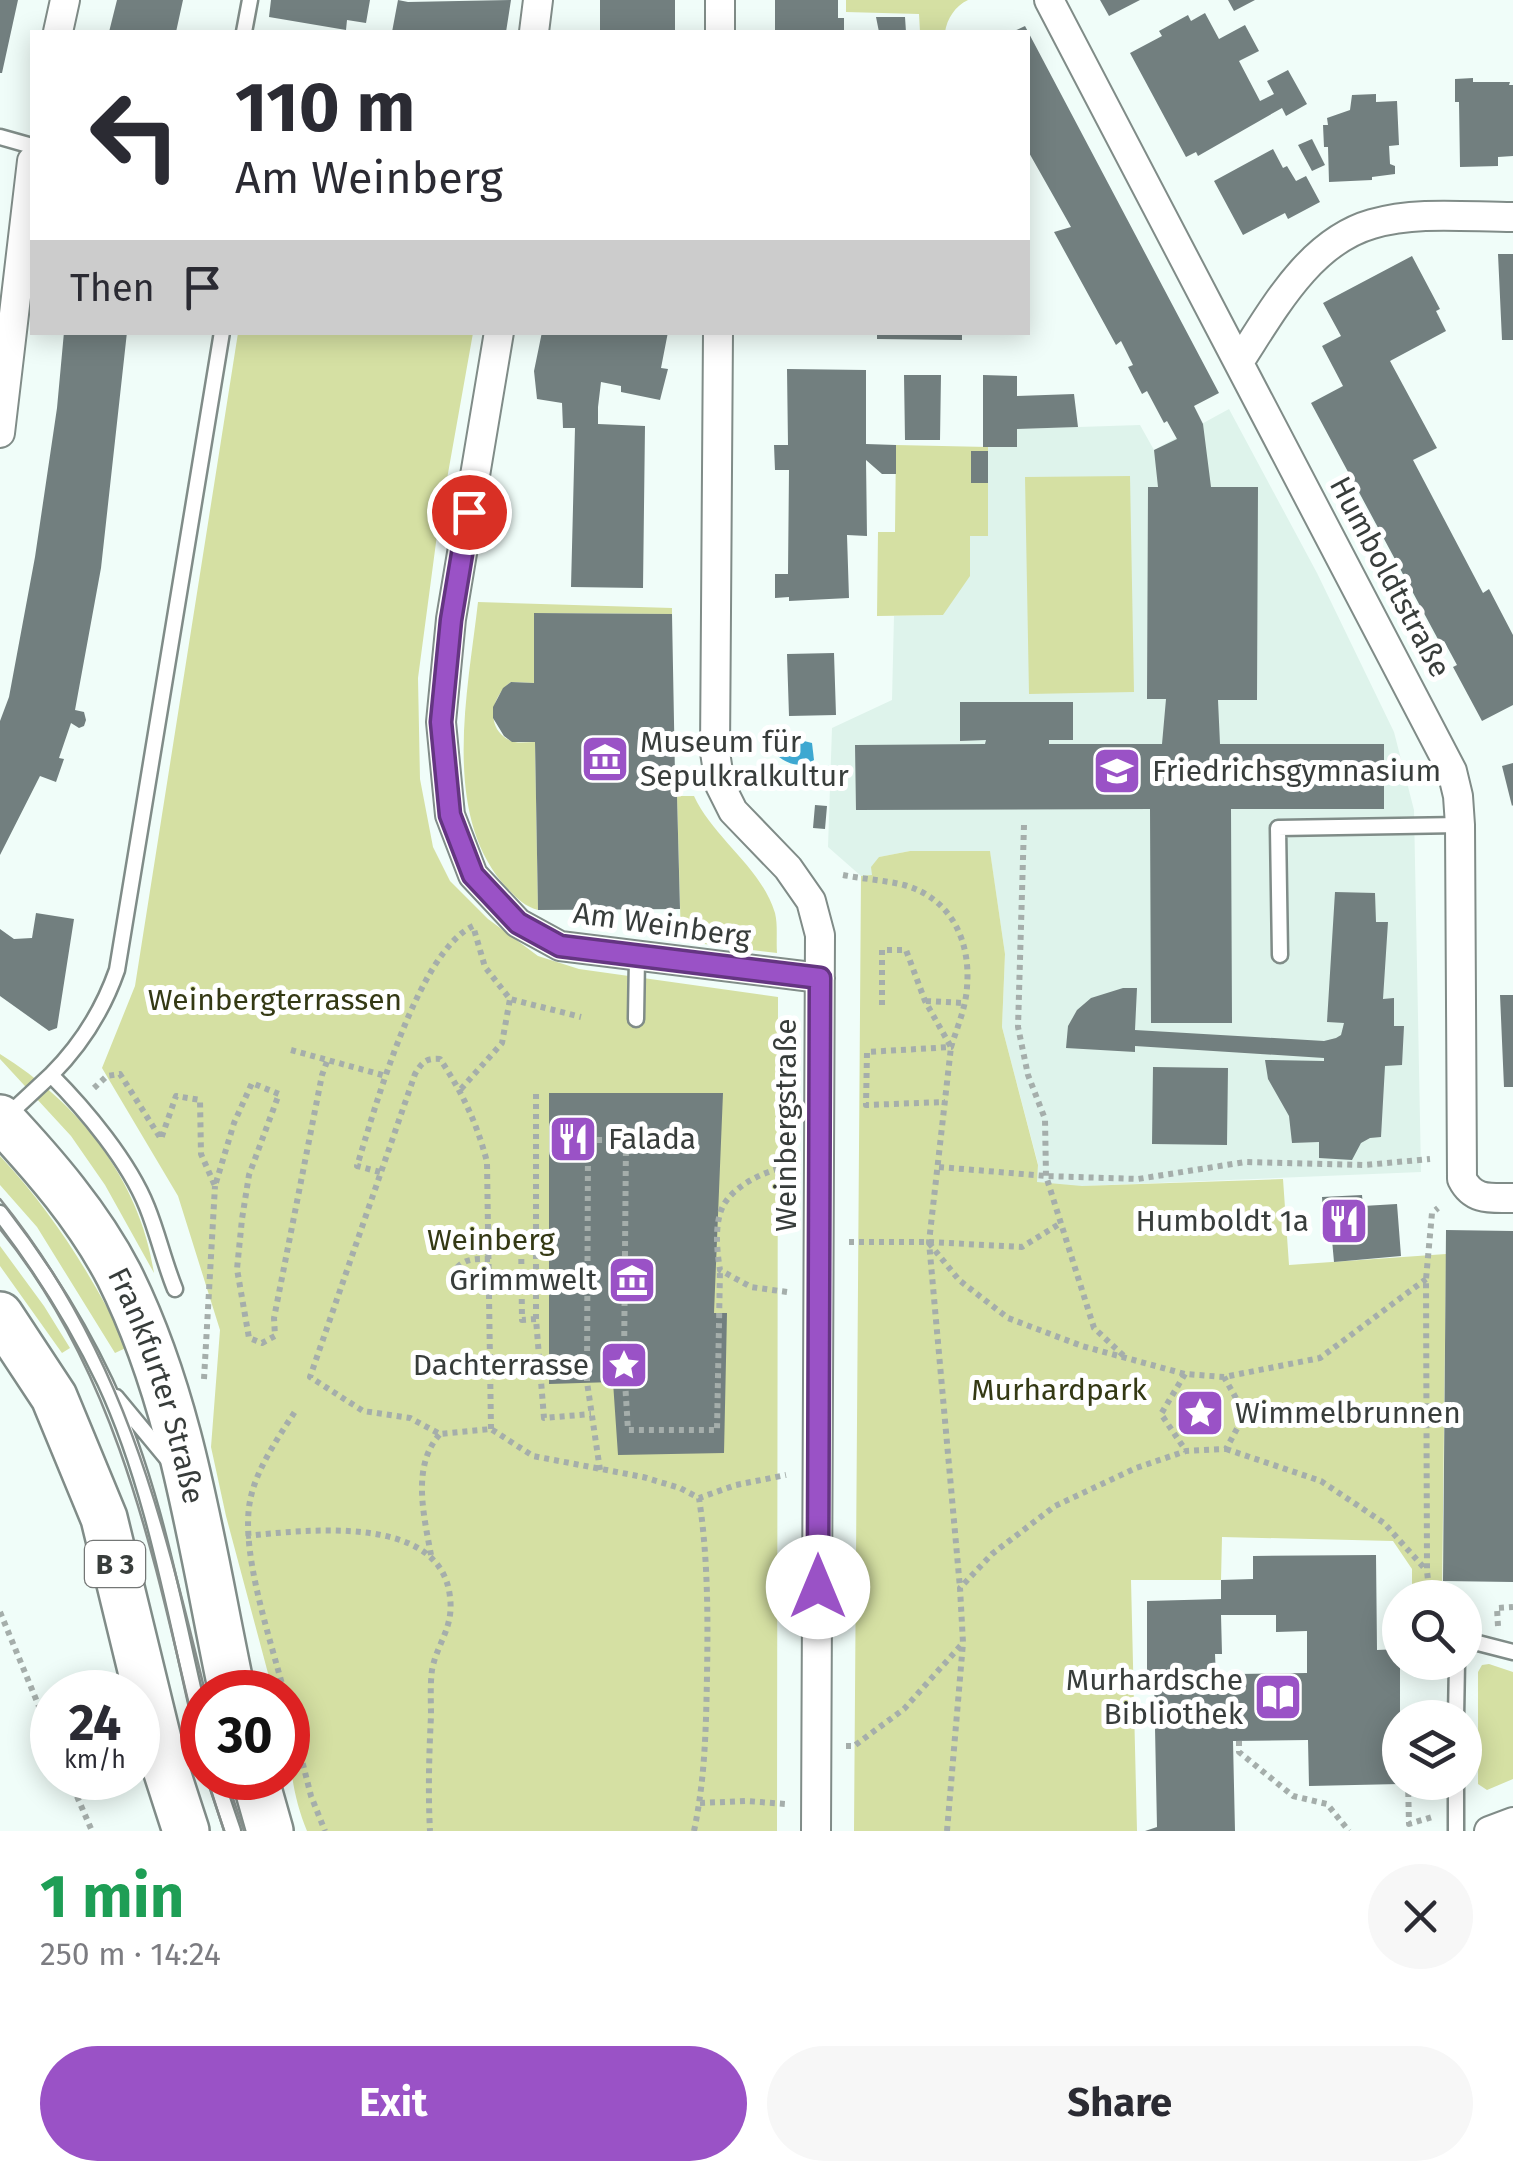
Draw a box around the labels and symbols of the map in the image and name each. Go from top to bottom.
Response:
pin [427,470,512,555]
street label: Humboldtstraße [1322,470,1458,684]
place label: Museum für Sepulkralkultur [640,724,849,794]
museum icon: Museum für Sepulkralkultur [579,733,631,785]
school or university icon: Friedrichsgymnasium [1091,745,1143,797]
place label: Friedrichsgymnasium [1152,753,1441,789]
street label: Am Weinberg [571,895,753,955]
park label: Weinbergterrassen [148,982,402,1018]
street label: Weinbergstraße [768,1018,804,1232]
restaurant icon: Falada [547,1113,599,1165]
place label: Falada [608,1121,696,1157]
restaurant icon: Humboldt 1a [1318,1195,1370,1247]
place label: Humboldt 1a [1135,1203,1309,1239]
park label: Weinberg [427,1222,555,1258]
museum icon: Grimmwelt [606,1254,658,1306]
street label: Frankfurter Straße [100,1261,212,1507]
place label: Grimmwelt [449,1262,597,1298]
place icon: Dachterrasse [598,1339,650,1391]
place label: Dachterrasse [413,1347,589,1383]
park label: Murhardpark [971,1372,1147,1408]
place icon: Wimmelbrunnen [1174,1387,1226,1439]
place label: Wimmelbrunnen [1235,1395,1461,1431]
position arrow [766,1535,870,1639]
road number: B 3 [85,1541,145,1587]
place label: Murhardsche Bibliothek [1066,1662,1244,1732]
speed limit sign: 30 [180,1670,310,1800]
library icon: Murhardsche Bibliothek [1252,1671,1304,1723]

